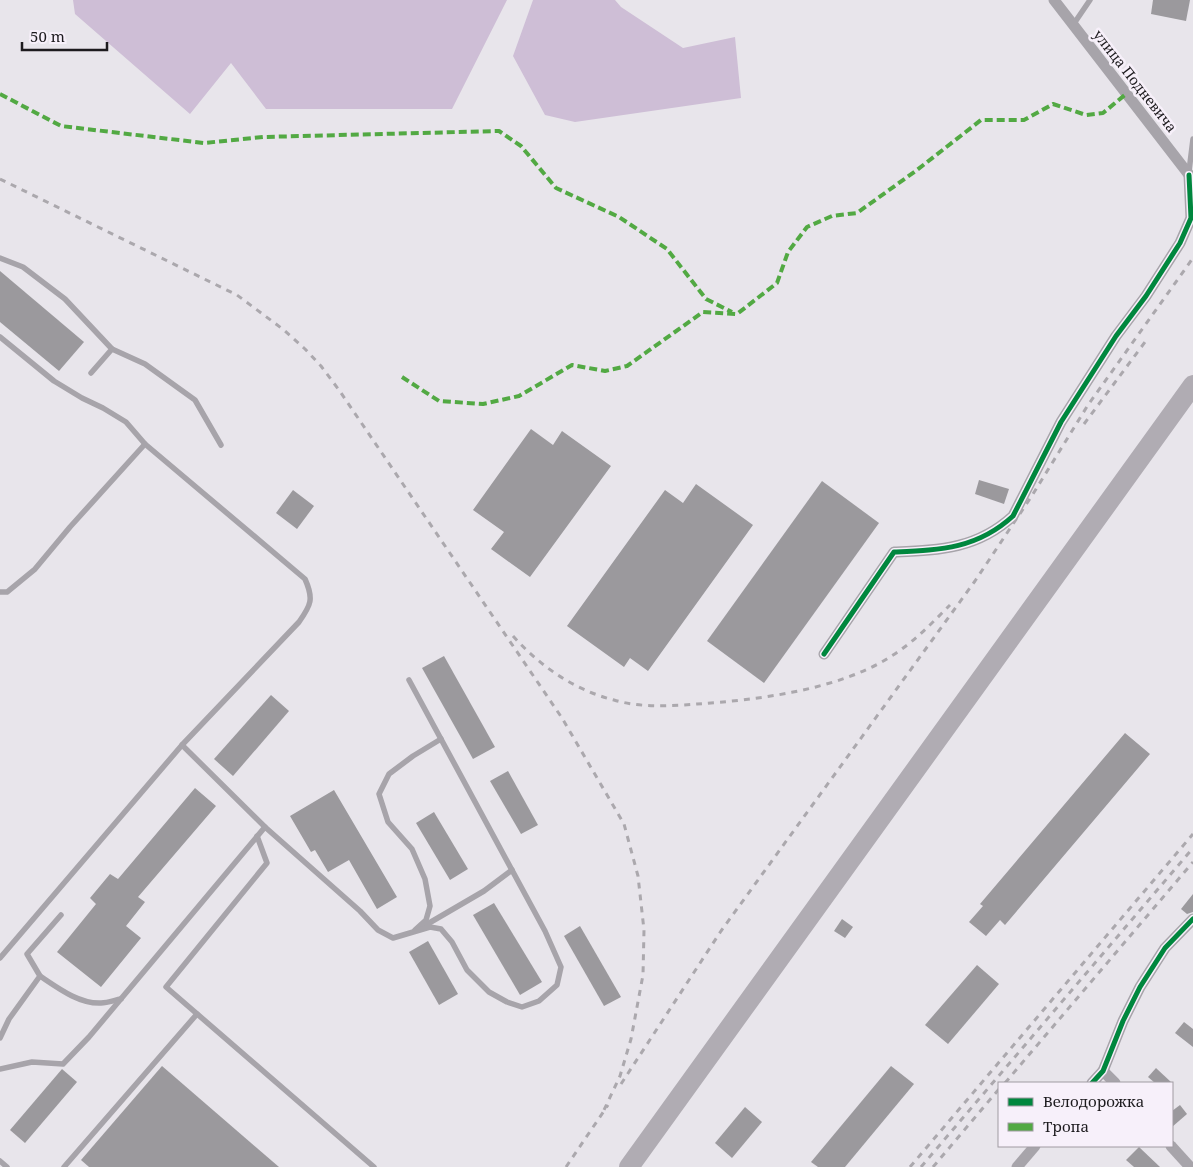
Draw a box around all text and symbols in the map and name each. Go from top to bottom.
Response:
scale bar [22,20,108,52]
street label: улица Подневича [1089,25,1182,136]
text: 50 m [30,26,65,46]
legend [998,1082,1173,1147]
text: Велодорожка [1043,1091,1144,1111]
text: Тропа [1043,1116,1089,1136]

